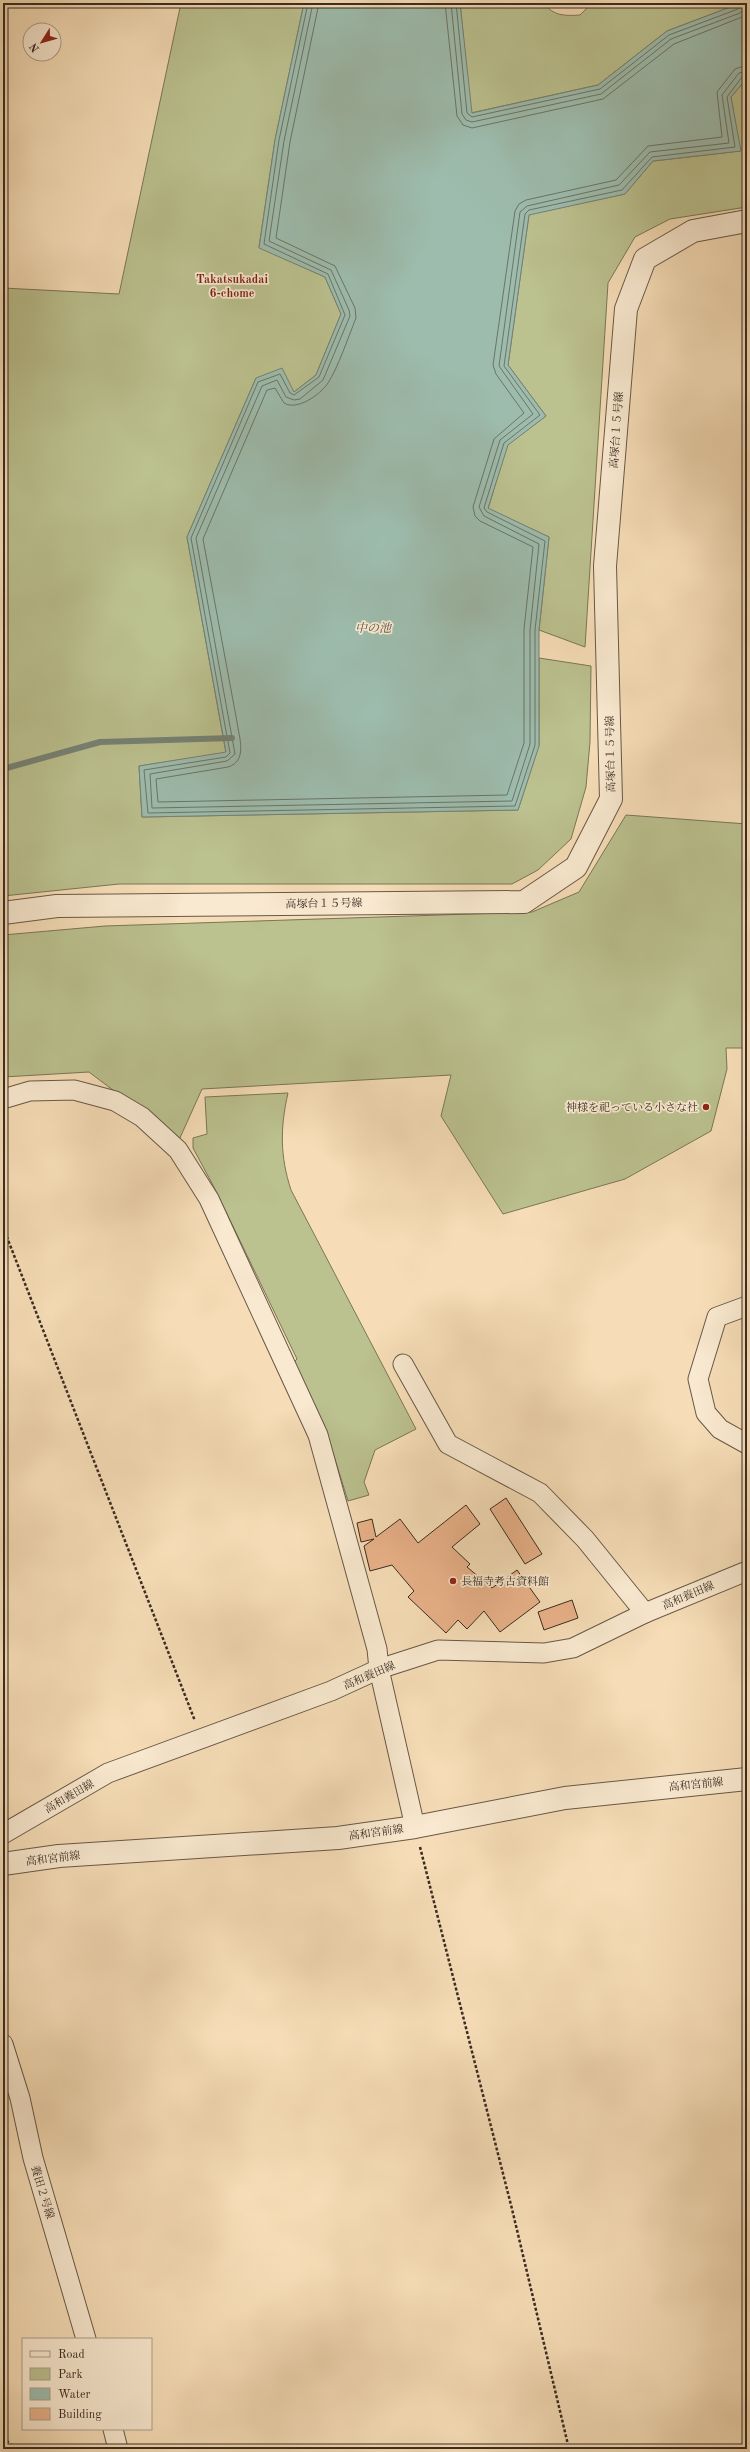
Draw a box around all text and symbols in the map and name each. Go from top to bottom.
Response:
north arrow [22,22,62,62]
text: N [28,40,42,54]
district label: Takatsukadai 6-chome [196,274,268,300]
street label: 高塚台１５号線 [607,391,626,469]
water label: 中の池 [355,621,393,635]
street label: 高塚台１５号線 [603,715,618,793]
street label: 高塚台１５号線 [285,896,363,911]
place label: 神様を祀っている小さな社 [566,1101,698,1114]
marker: 神様を祀っている小さな社 [701,1102,711,1112]
place label: 長福寺考古資料館 [461,1575,549,1588]
marker: 長福寺考古資料館 [448,1576,458,1586]
street label: 高和養田線 [660,1579,716,1612]
street label: 高和養田線 [341,1659,397,1692]
street label: 高和宮前線 [668,1775,724,1794]
street label: 高和養田線 [42,1777,96,1816]
street label: 高和宮前線 [348,1822,404,1843]
street label: 高和宮前線 [25,1849,81,1868]
street label: 養田２号線 [28,2164,57,2220]
legend [22,2338,152,2430]
text: Road [58,2349,85,2361]
text: Park [58,2369,83,2381]
text: Water [58,2389,91,2401]
text: Building [58,2409,102,2421]

